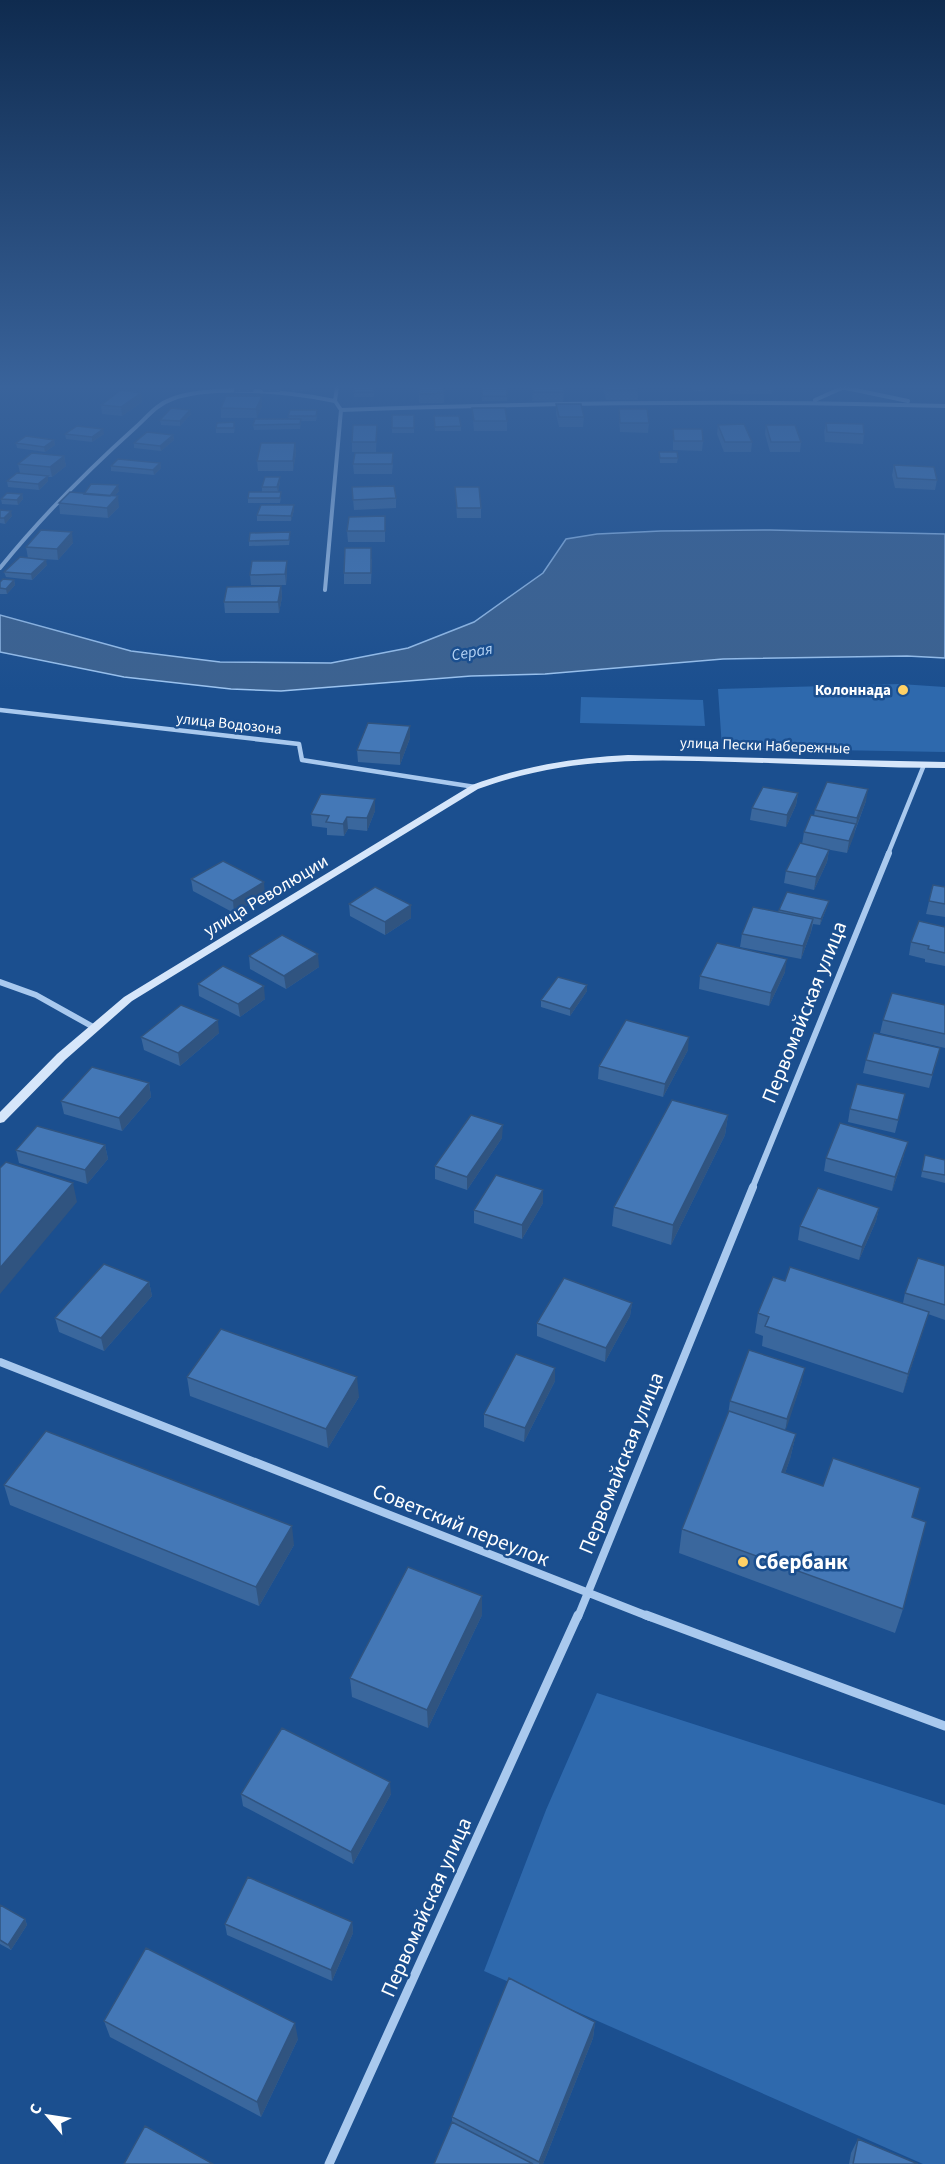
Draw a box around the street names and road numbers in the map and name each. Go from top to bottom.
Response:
street label: улица Водозона [175,708,283,740]
street label: улица Пески Набережные [680,733,850,759]
street label: улица Революции [199,849,333,943]
street label: Первомайская улица [754,917,854,1107]
street label: Первомайская улица [571,1368,671,1558]
street label: Советский переулок [368,1476,554,1574]
street label: Первомайская улица [373,1812,479,2002]

